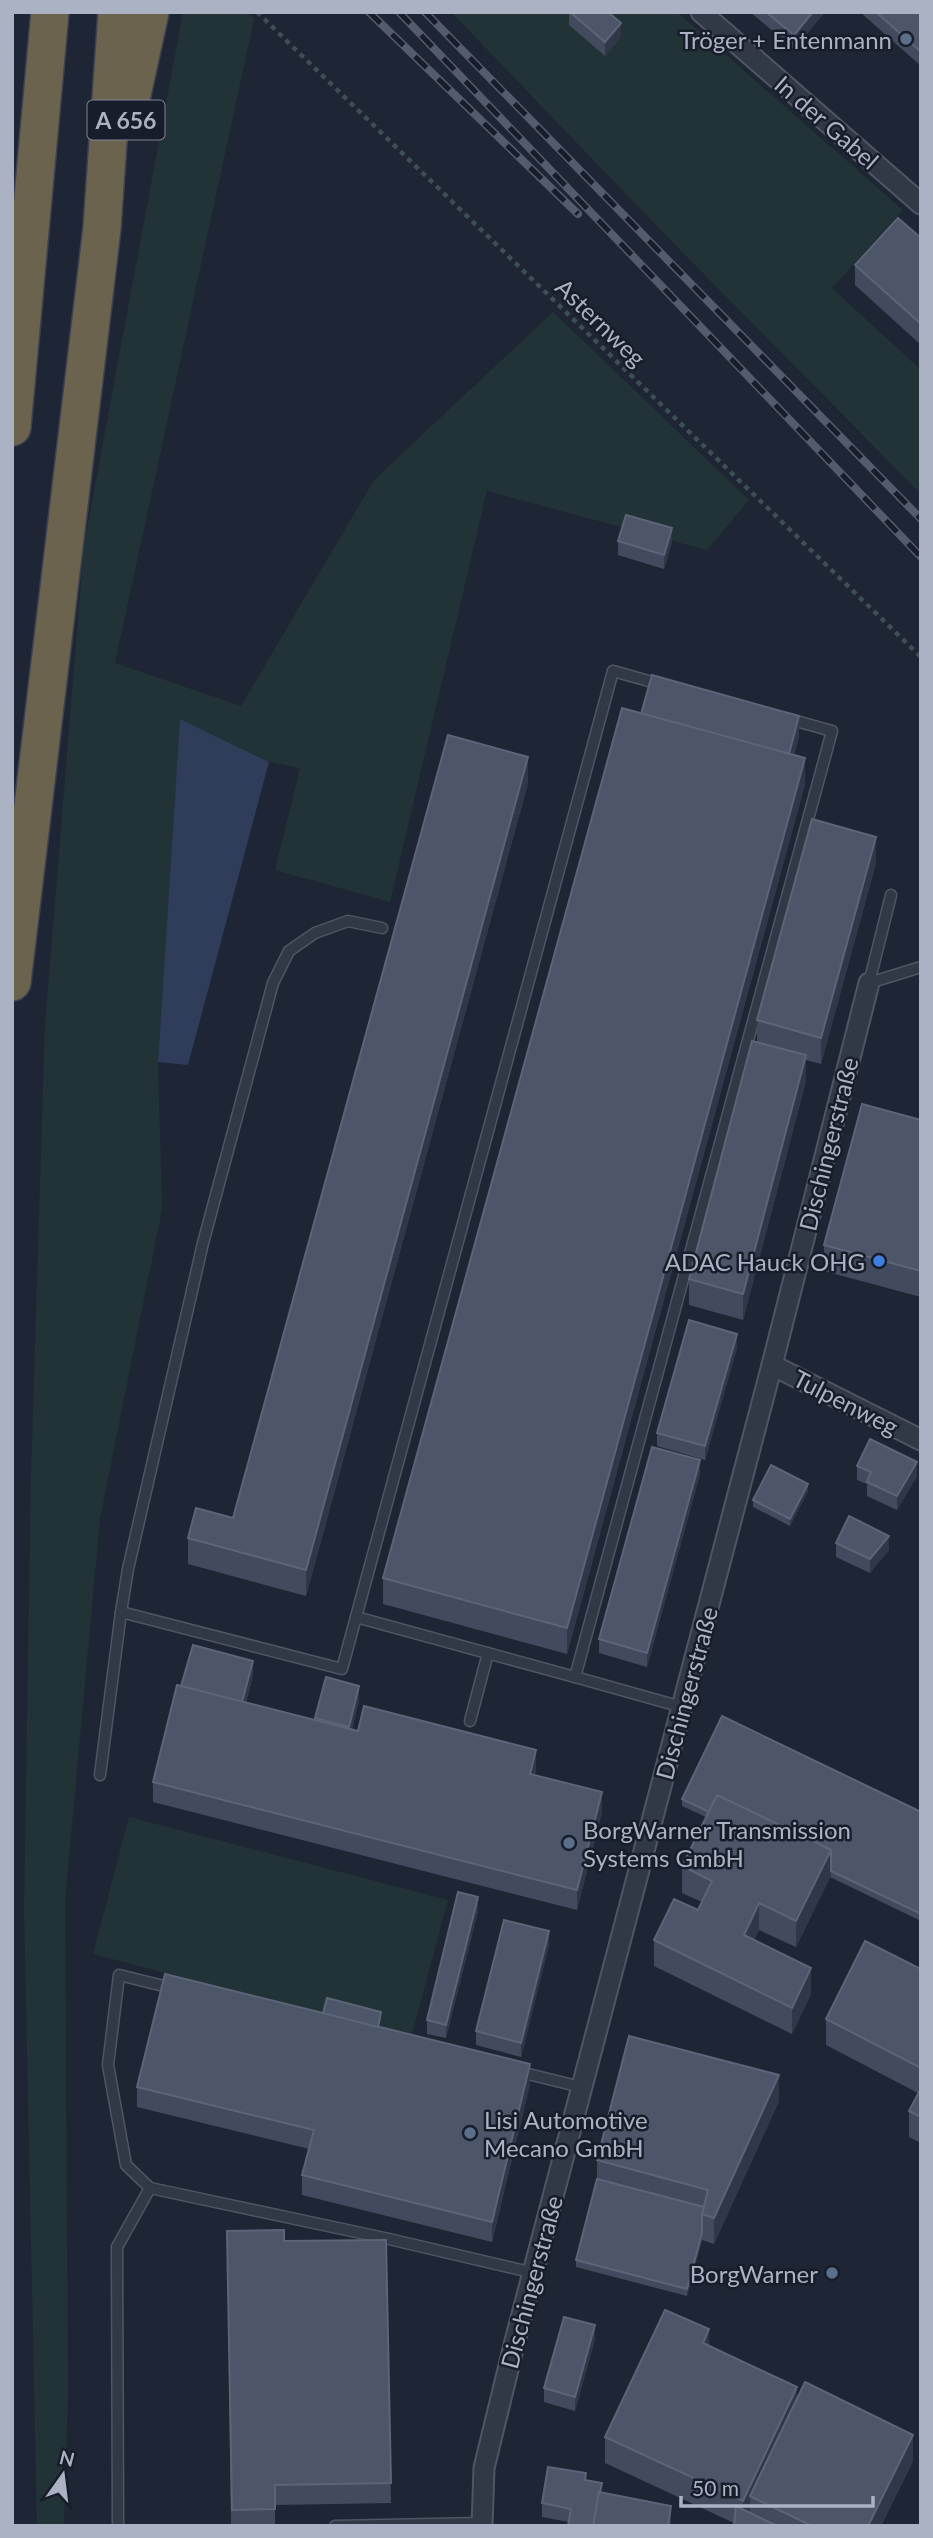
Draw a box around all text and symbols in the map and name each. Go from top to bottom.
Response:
place label: Tröger + Entenmann [679,25,892,54]
marker: Tröger + Entenmann [898,31,914,47]
street label: In der Gabel [769,69,885,175]
road number: A 656 [88,100,164,140]
street label: Asternweg [550,272,652,372]
street label: Dischingerstraße [792,1054,864,1234]
place label: ADAC Hauck OHG [665,1247,865,1276]
marker: ADAC Hauck OHG [871,1253,887,1269]
street label: Tulpenweg [789,1363,903,1441]
street label: Dischingerstraße [649,1603,723,1783]
place label: BorgWarner Transmission Systems GmbH [583,1815,851,1872]
marker: BorgWarner Transmission Systems GmbH [561,1835,577,1851]
place label: Lisi Automotive Mecano GmbH [484,2105,648,2162]
marker: Lisi Automotive Mecano GmbH [462,2125,478,2141]
street label: Dischingerstraße [494,2192,568,2372]
place label: BorgWarner [690,2259,818,2288]
marker: BorgWarner [824,2265,840,2281]
north arrow [28,2440,98,2510]
text: N [57,2445,77,2471]
scale bar [681,2464,874,2508]
text: 50 m [692,2475,739,2500]

